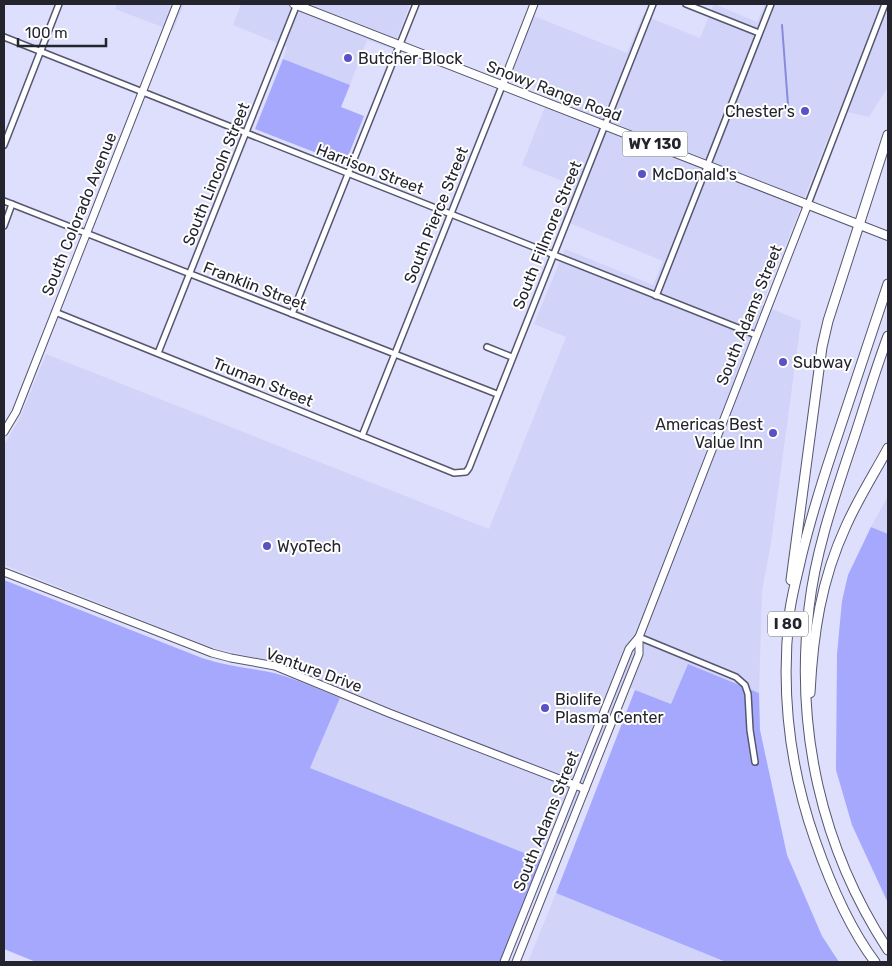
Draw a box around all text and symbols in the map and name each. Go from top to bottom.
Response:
scale bar [18,15,105,47]
text: 100 m [25,24,67,42]
place label: Butcher Block [358,49,463,68]
marker: Butcher Block [342,52,354,64]
street label: Snowy Range Road [484,56,624,126]
street label: South Lincoln Street [179,99,253,249]
place label: Chester's [725,102,795,121]
marker: Chester's [799,105,811,117]
street label: South Colorado Avenue [37,129,121,299]
road number: WY 130 [622,132,688,156]
street label: Harrison Street [314,140,426,198]
street label: South Pierce Street [400,144,472,286]
street label: South Fillmore Street [509,158,585,312]
place label: McDonald's [652,165,737,184]
marker: McDonald's [636,168,648,180]
street label: South Adams Street [712,242,786,388]
street label: Franklin Street [200,258,310,314]
street label: Truman Street [210,353,316,411]
place label: Subway [793,353,852,372]
marker: Subway [777,356,789,368]
place label: Americas Best Value Inn [655,415,763,452]
marker: Americas Best Value Inn [767,427,779,439]
place label: WyoTech [277,537,341,556]
marker: WyoTech [261,540,273,552]
road number: I 80 [768,612,808,636]
street label: Venture Drive [263,644,365,696]
place label: Biolife Plasma Center [555,690,664,727]
marker: Biolife Plasma Center [539,702,551,714]
street label: South Adams Street [509,748,583,894]

